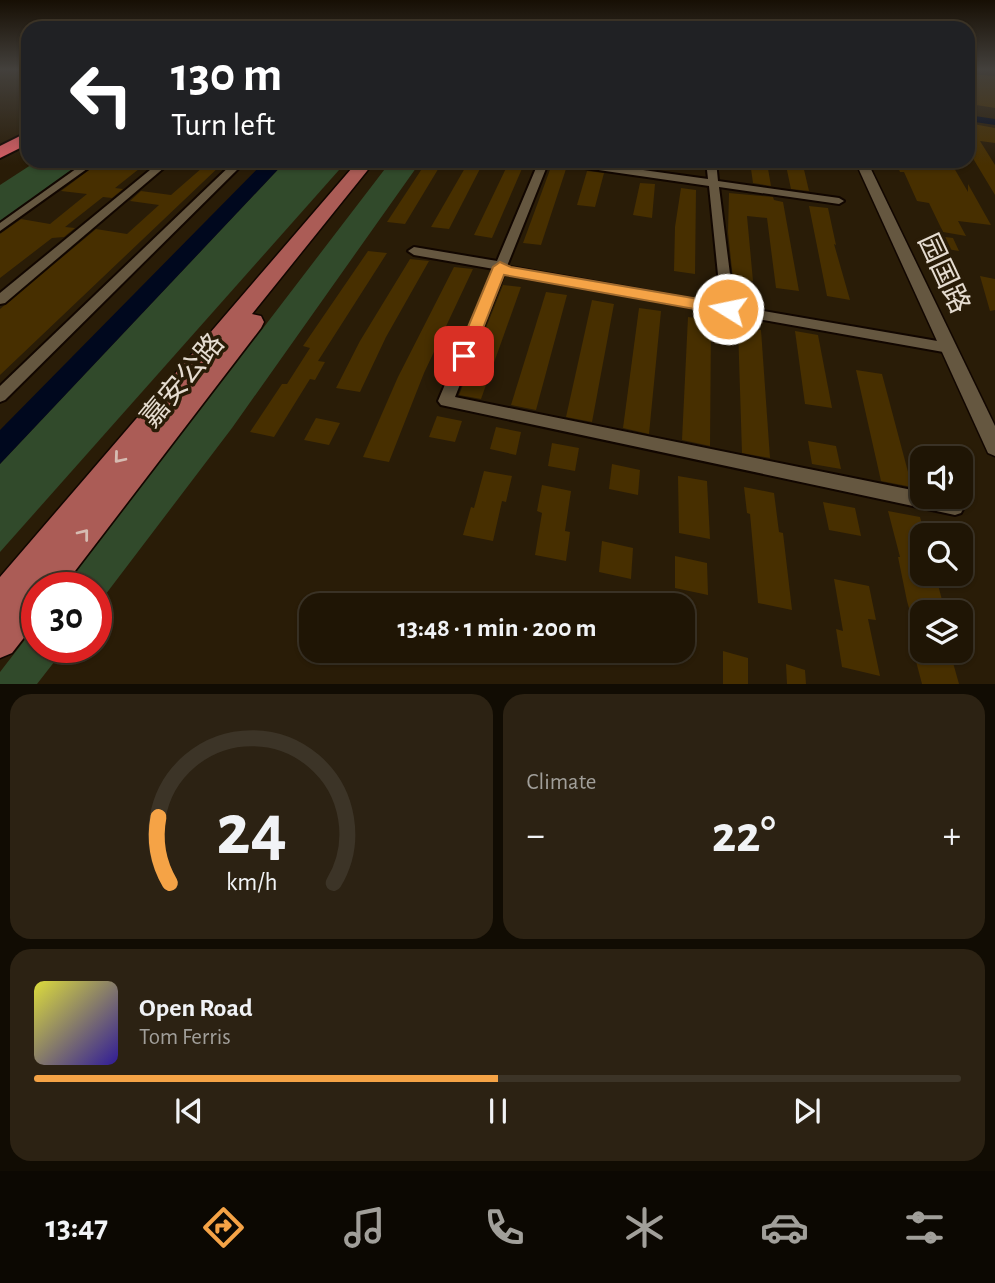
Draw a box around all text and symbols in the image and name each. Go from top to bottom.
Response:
icon: left [56,49,147,140]
text: 130 m [171,51,282,100]
text: Turn left [171,109,275,141]
street label: 园国路 [913,229,975,318]
position arrow [691,272,765,346]
pin [434,326,494,386]
street label: 嘉安公路 [135,328,230,433]
icon: arrive [445,337,483,375]
map controls [910,446,973,663]
button: sound [910,446,973,509]
one-way arrow [115,451,128,463]
button: search [910,523,973,586]
one-way arrow [76,530,89,542]
speed limit sign: 30 [21,572,112,663]
button: layers [910,600,973,663]
text: 13:48 · 1 min · 200 m [397,615,597,641]
text: Climate [527,771,596,794]
text: 24 [216,795,287,868]
text: 22° [712,809,776,861]
text: − [527,817,545,855]
text: + [943,817,961,855]
text: km/h [225,869,277,894]
text: Open Road [139,995,253,1021]
text: Tom Ferris [139,1026,231,1049]
icon: previous [170,1092,208,1130]
icon: pause [479,1092,517,1130]
icon: next [788,1092,826,1130]
icon: directions [199,1203,248,1252]
icon: music [340,1203,389,1252]
icon: phone [480,1203,529,1252]
icon: climate [620,1203,669,1252]
icon: car [760,1203,809,1252]
icon: filters [900,1203,949,1252]
text: 13:47 [46,1211,108,1243]

